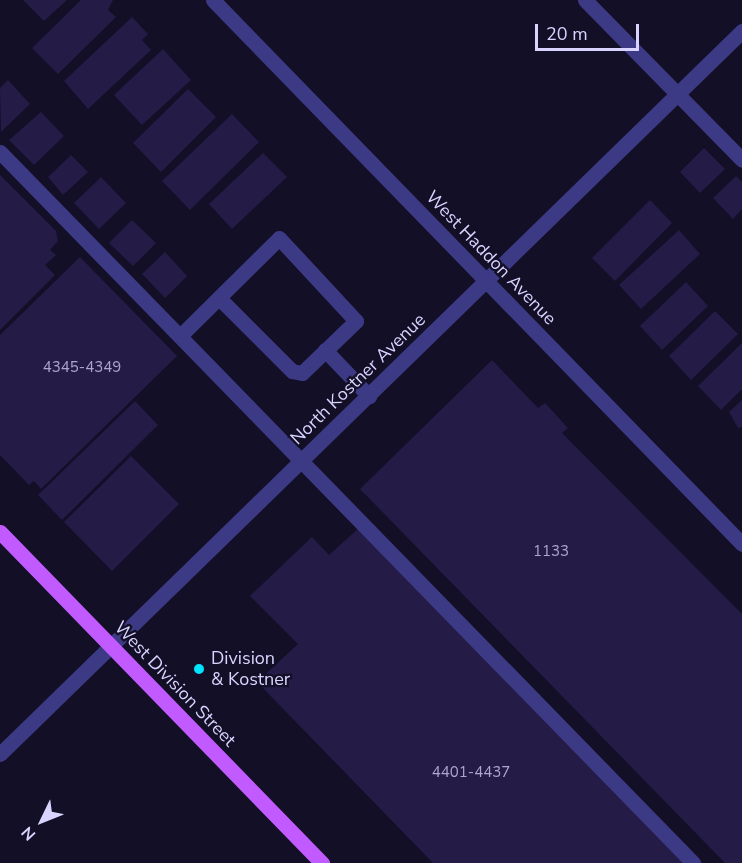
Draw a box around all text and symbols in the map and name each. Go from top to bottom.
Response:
scale bar [538,12,642,50]
text: 20 m [546,22,588,46]
street label: West Haddon Avenue [421,186,561,330]
street label: North Kostner Avenue [286,309,430,449]
house number: 4345-4349 [43,359,121,377]
house number: 1133 [533,543,569,561]
street label: West Division Street [110,617,240,751]
place label: Division & Kostner [211,648,290,690]
marker: Division & Kostner [192,662,206,676]
house number: 4401-4437 [432,764,510,782]
north arrow [12,791,72,851]
text: N [17,821,41,845]

